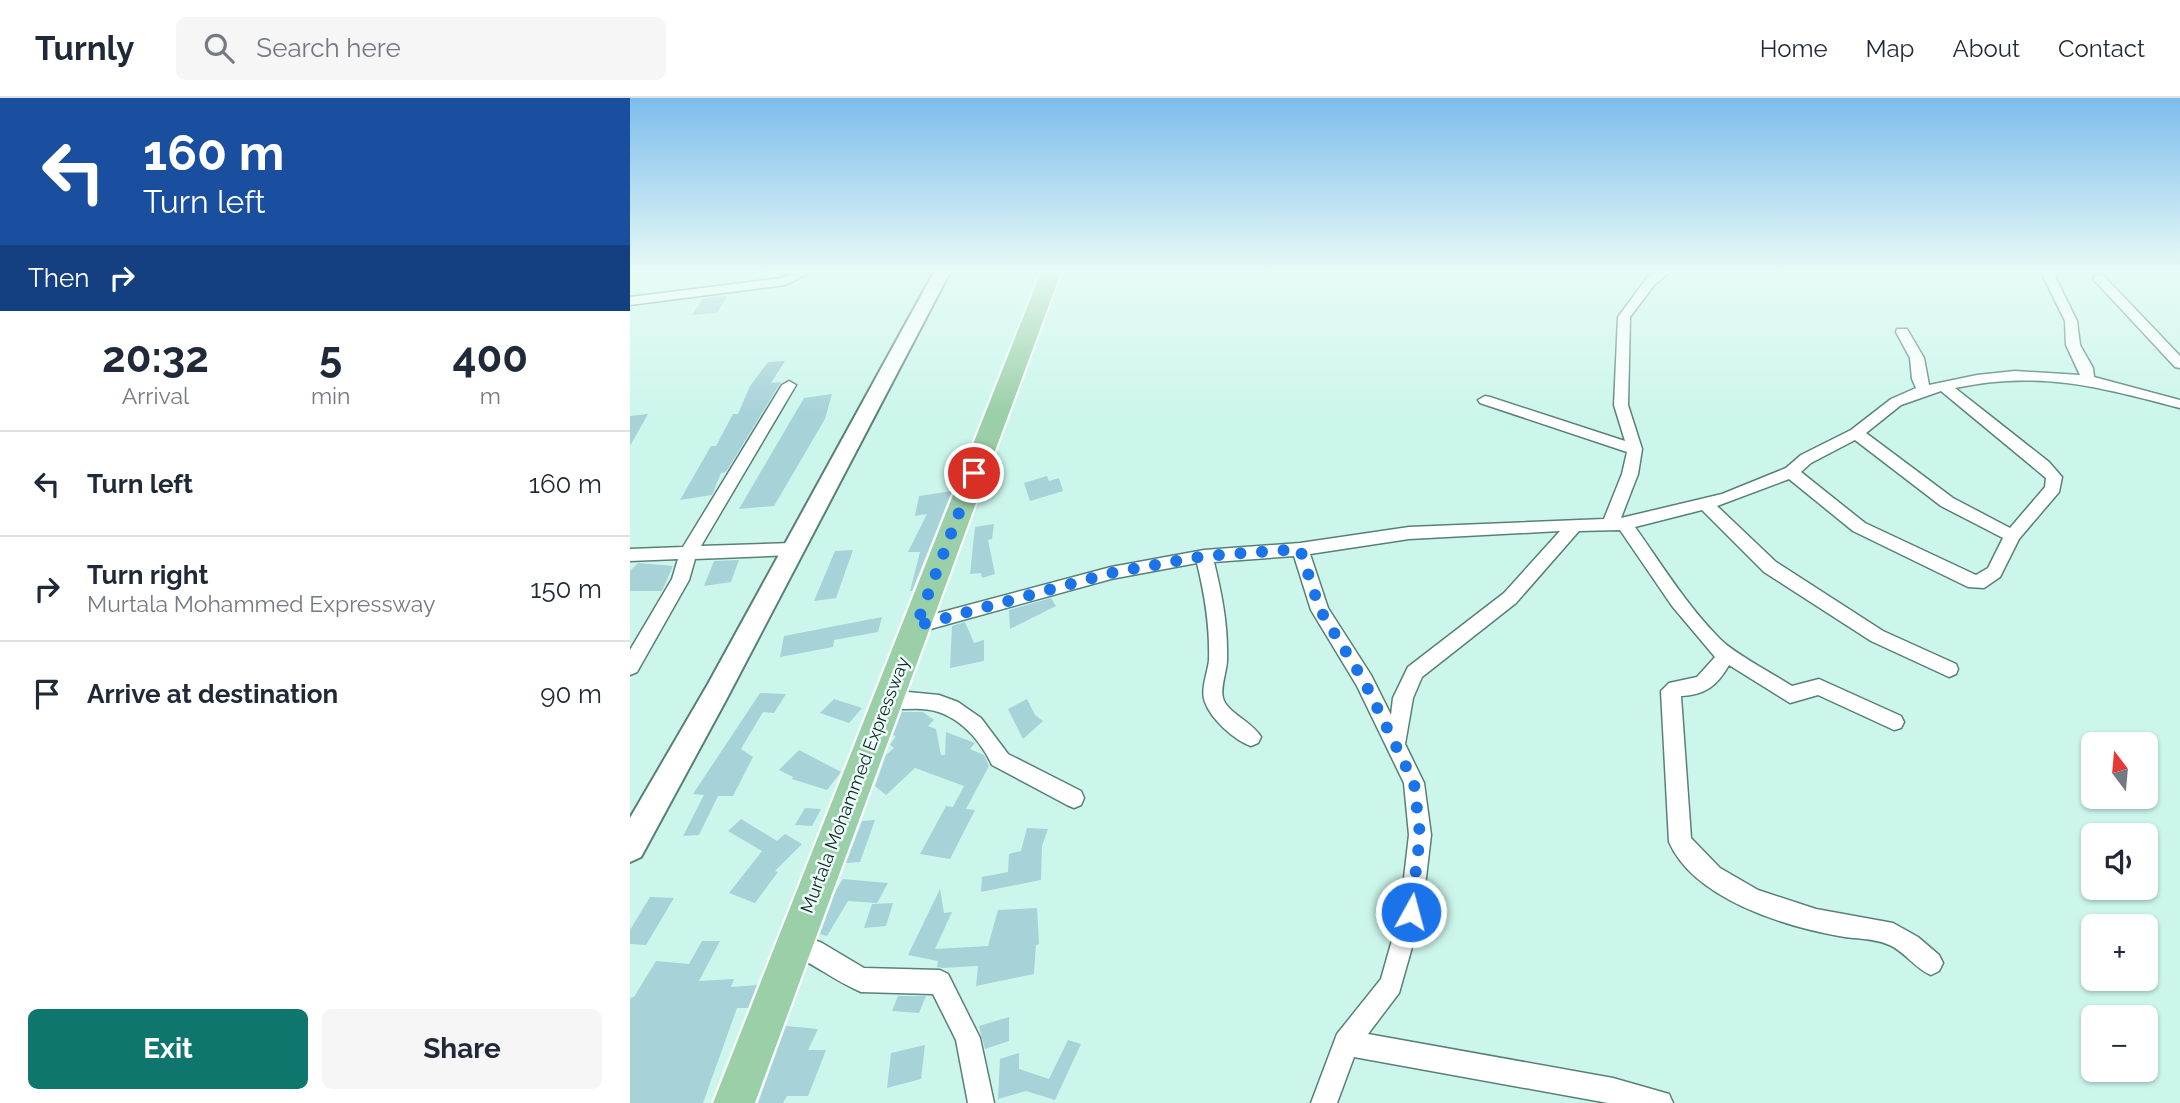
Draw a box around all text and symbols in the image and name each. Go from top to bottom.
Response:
search box [176,17,666,80]
text: Turnly [35,29,134,68]
icon: search [200,29,238,67]
text: Search here [256,33,401,63]
text: Home [1760,34,1828,63]
text: Map [1866,34,1914,63]
text: About [1952,34,2020,63]
text: Contact [2058,34,2145,63]
text: 160 m [143,124,284,181]
icon: left [28,126,119,217]
text: Turn left [143,183,265,220]
icon: right [103,259,141,297]
text: Then [28,263,89,293]
text: 20:32 [102,333,209,382]
text: 5 [319,333,342,382]
text: 400 [452,333,528,382]
text: Arrival [122,382,189,409]
text: min [311,382,350,409]
text: m [480,382,501,409]
pin [944,443,1004,503]
icon: arrive [955,454,993,492]
icon: left [28,465,66,503]
text: Turn left [87,469,193,499]
text: 160 m [529,469,602,499]
text: Turn right [87,560,208,590]
icon: right [28,570,66,608]
text: 150 m [530,574,602,604]
text: Murtala Mohammed Expressway [87,590,435,617]
street label: Murtala Mohammed Expressway [796,654,913,916]
icon: arrive [28,675,66,713]
text: Arrive at destination [87,679,338,709]
text: 90 m [540,679,602,709]
north arrow [2081,732,2158,808]
map controls [2081,732,2158,1082]
button: sound [2081,823,2158,900]
position arrow [1374,875,1448,949]
button: + [2081,914,2158,991]
button: − [2081,1005,2158,1082]
button: Exit [28,1009,308,1089]
button: Share [322,1009,602,1089]

